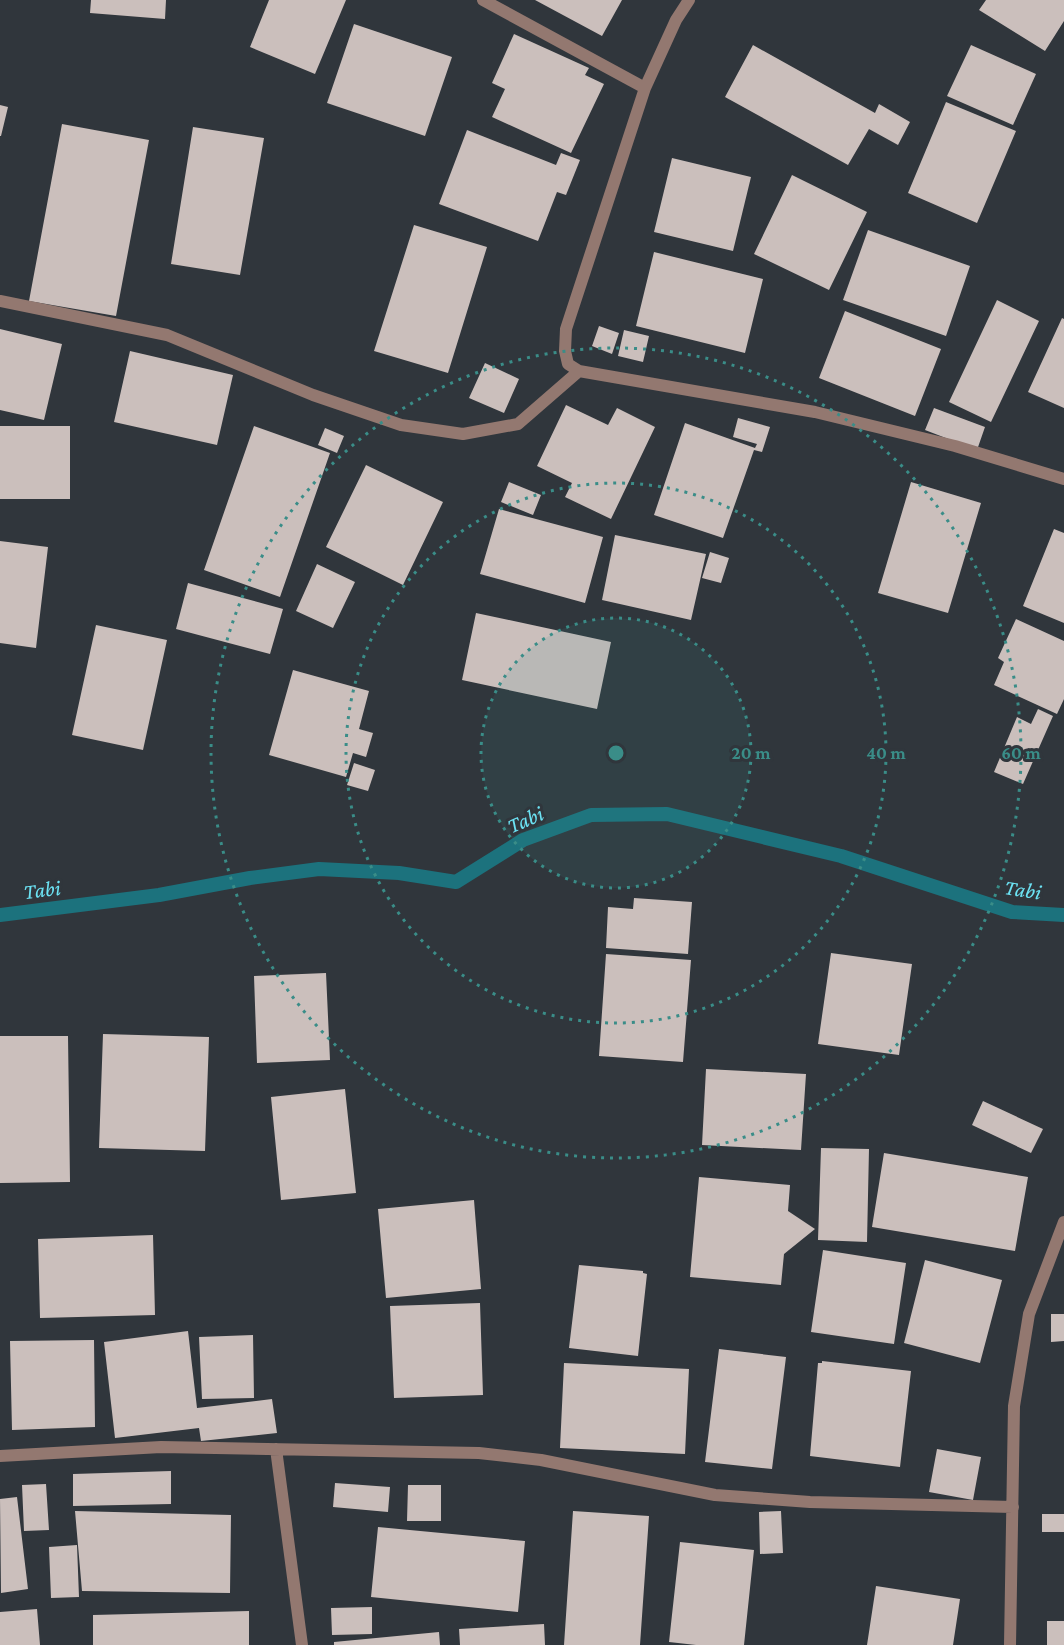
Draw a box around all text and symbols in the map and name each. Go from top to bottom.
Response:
centre of rings [606,743,626,763]
text: 20 m [732,743,771,763]
text: 40 m [866,743,906,763]
text: 60 m [1001,743,1041,763]
water label: Tabi [503,800,547,838]
water label: Tabi [1003,874,1043,905]
water label: Tabi [22,875,62,904]

